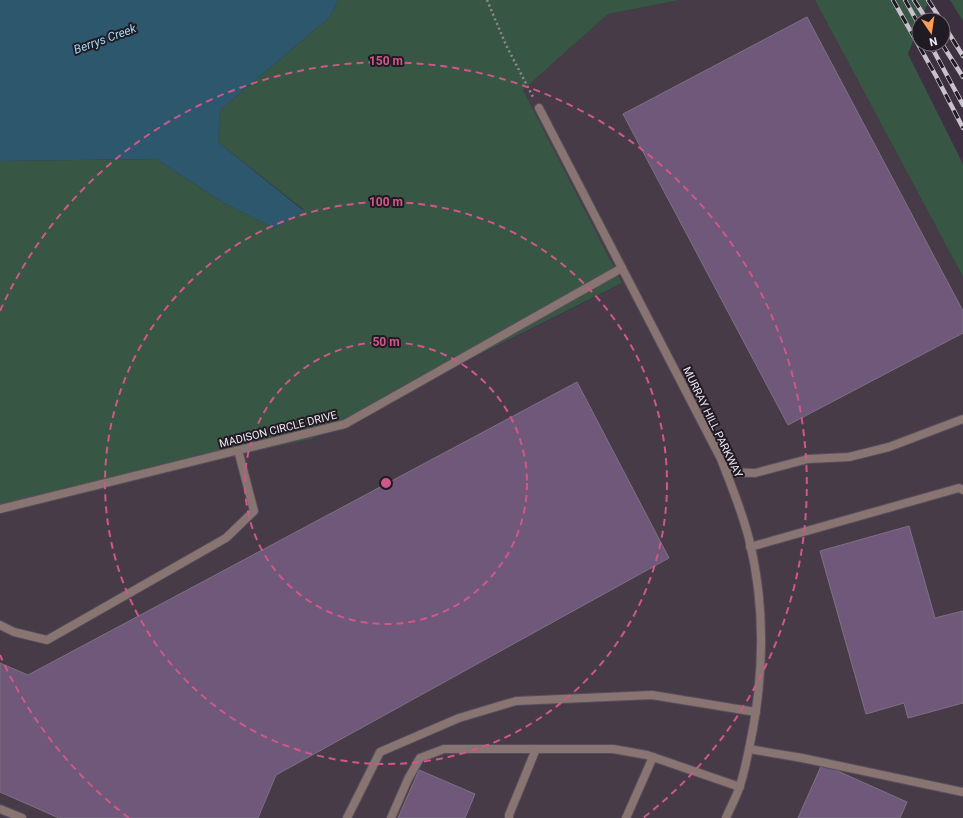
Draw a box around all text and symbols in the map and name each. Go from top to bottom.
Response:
north arrow [911,12,951,52]
water label: Berrys Creek [72,21,139,57]
text: N [928,34,938,49]
text: 150 m [369,54,403,68]
text: 100 m [369,195,403,209]
text: 50 m [372,335,400,349]
street label: MURRAY HILL PARKWAY [680,365,745,480]
street label: MADISON CIRCLE DRIVE [218,409,338,450]
centre of rings [379,476,393,490]

